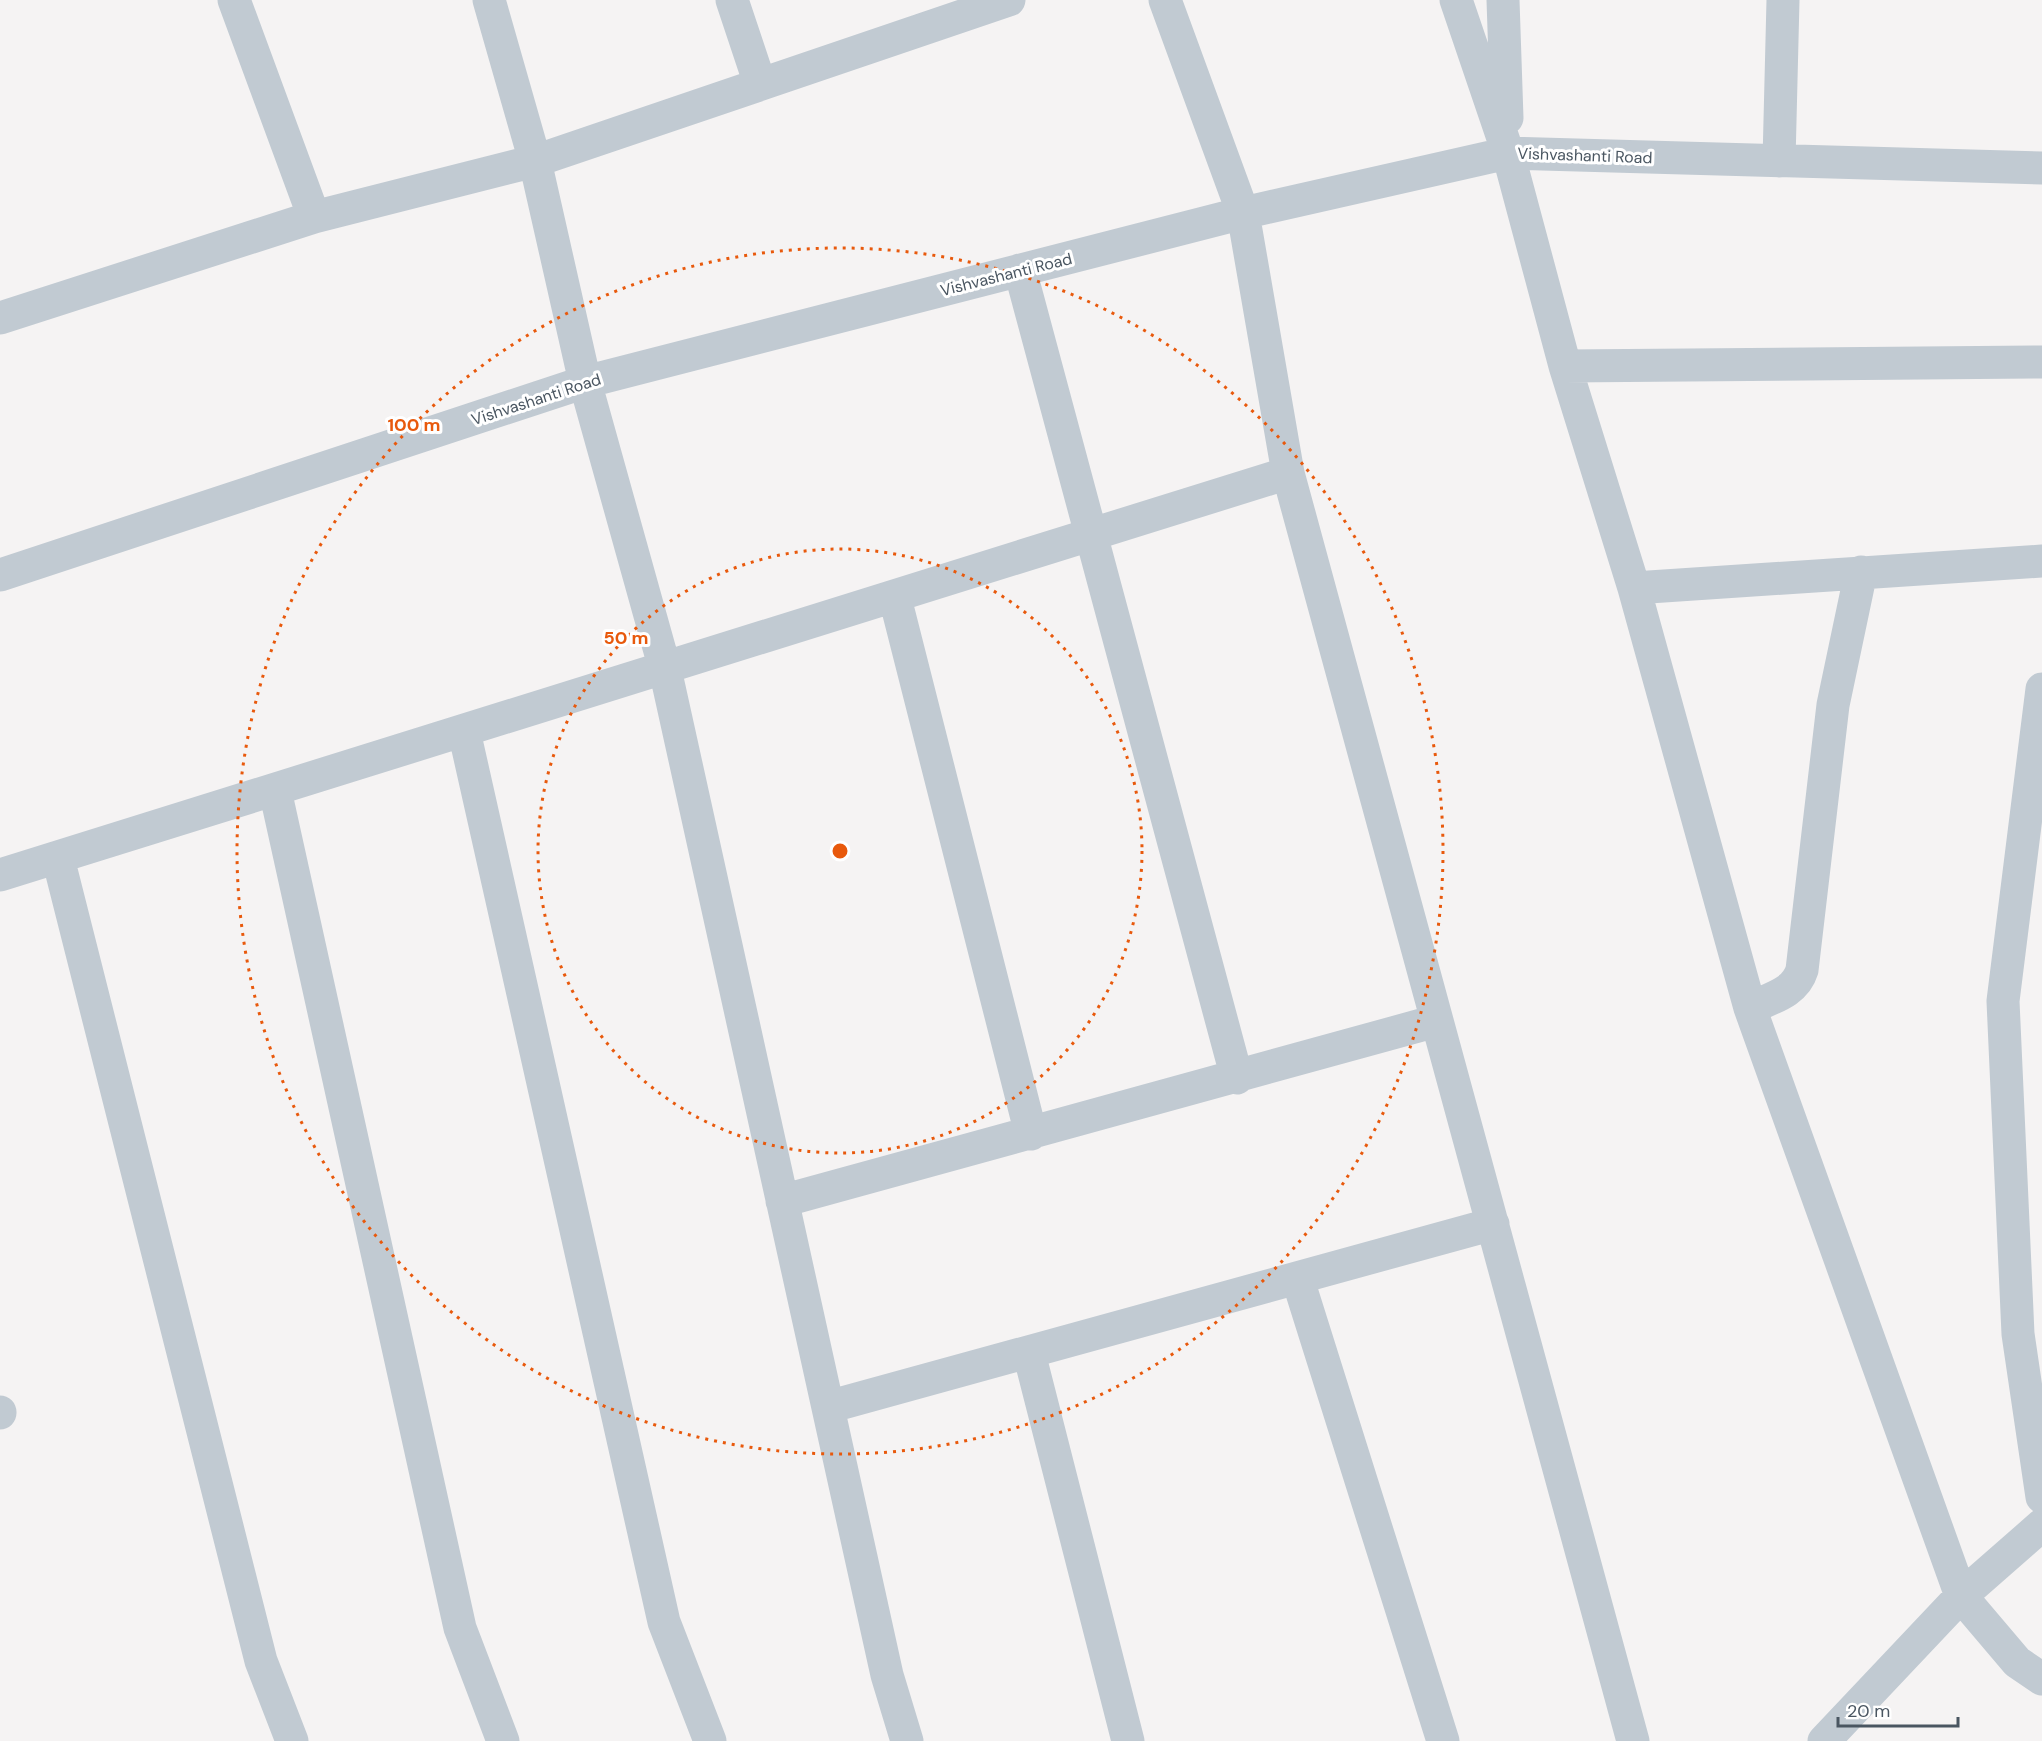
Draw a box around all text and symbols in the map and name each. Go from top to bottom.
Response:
street label: Vishvashanti Road [1517,143,1653,168]
street label: Vishvashanti Road [938,248,1074,301]
street label: Vishvashanti Road [469,369,604,430]
text: 100 m [387,413,441,437]
text: 50 m [603,626,649,650]
centre of rings [830,841,850,861]
scale bar [1838,1690,1958,1728]
text: 20 m [1847,1699,1890,1723]

